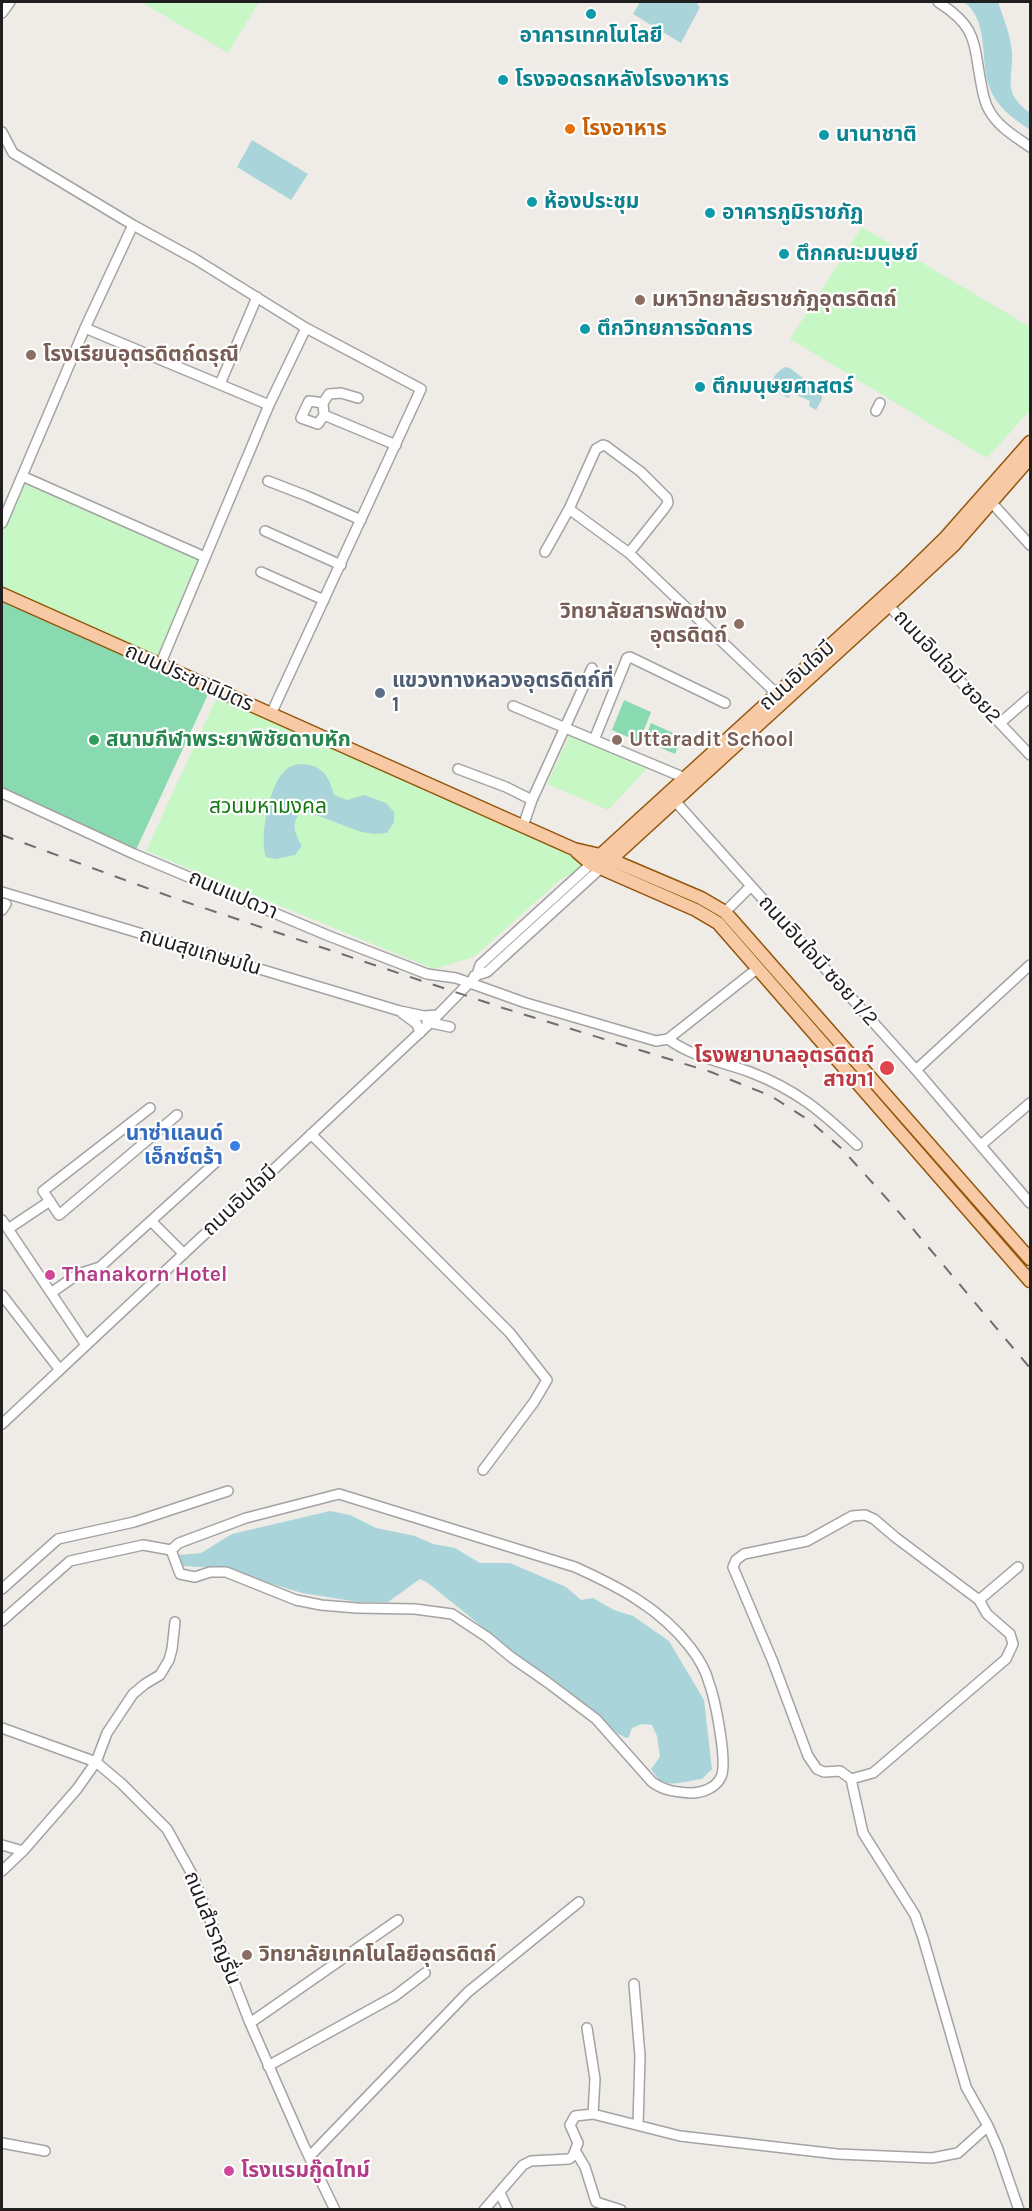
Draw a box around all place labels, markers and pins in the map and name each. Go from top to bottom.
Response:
marker: อาคารเทคโนโลยี [584,7,598,21]
place label: อาคารเทคโนโลยี [519,23,663,49]
place label: โรงจอดรถหลังโรงอาหาร [515,67,729,93]
marker: โรงจอดรถหลังโรงอาหาร [496,73,510,87]
place label: โรงอาหาร [582,116,667,142]
marker: โรงอาหาร [563,122,577,136]
place label: นานาชาติ [836,122,917,148]
marker: นานาชาติ [817,128,831,142]
place label: ห้องประชุม [544,189,639,215]
marker: ห้องประชุม [525,195,539,209]
place label: อาคารภูมิราชภัฏ [722,200,863,226]
marker: อาคารภูมิราชภัฏ [703,206,717,220]
place label: ตึกคณะมนุษย์ [796,241,918,267]
marker: ตึกคณะมนุษย์ [777,247,791,261]
place label: มหาวิทยาลัยราชภัฏอุตรดิตถ์ [652,287,897,313]
marker: มหาวิทยาลัยราชภัฏอุตรดิตถ์ [633,293,647,307]
place label: ตึกวิทยการจัดการ [597,316,753,342]
marker: ตึกวิทยการจัดการ [578,322,592,336]
place label: โรงเรียนอุตรดิตถ์ดรุณี [43,342,239,368]
marker: โรงเรียนอุตรดิตถ์ดรุณี [24,348,38,362]
place label: ตึกมนุษยศาสตร์ [712,374,853,400]
marker: ตึกมนุษยศาสตร์ [693,380,707,394]
place label: วิทยาลัยสารพัดช่าง อุตรดิตถ์ [560,599,727,649]
marker: วิทยาลัยสารพัดช่าง อุตรดิตถ์ [732,617,746,631]
place label: แขวงทางหลวงอุตรดิตถ์ที่ 1 [392,668,614,718]
marker: แขวงทางหลวงอุตรดิตถ์ที่ 1 [373,686,387,700]
place label: สนามกีฬาพระยาพิชัยดาบหัก [106,727,351,753]
place label: Uttaradit School [629,727,794,753]
marker: สนามกีฬาพระยาพิชัยดาบหัก [87,733,101,747]
marker: Uttaradit School [610,733,624,747]
place label: โรงพยาบาลอุตรดิตถ์ สาขา1 [694,1043,874,1093]
marker: โรงพยาบาลอุตรดิตถ์ สาขา1 [878,1059,896,1077]
place label: นาซ่าแลนด์ เอ็กซ์ตร้า [126,1121,223,1171]
marker: นาซ่าแลนด์ เอ็กซ์ตร้า [228,1139,242,1153]
place label: Thanakorn Hotel [62,1262,227,1288]
marker: Thanakorn Hotel [43,1268,57,1282]
place label: วิทยาลัยเทคโนโลยีอุตรดิตถ์ [259,1942,496,1968]
marker: วิทยาลัยเทคโนโลยีอุตรดิตถ์ [240,1948,254,1962]
place label: โรงแรมกู๊ดไทม์ [241,2158,370,2184]
marker: โรงแรมกู๊ดไทม์ [222,2164,236,2178]

